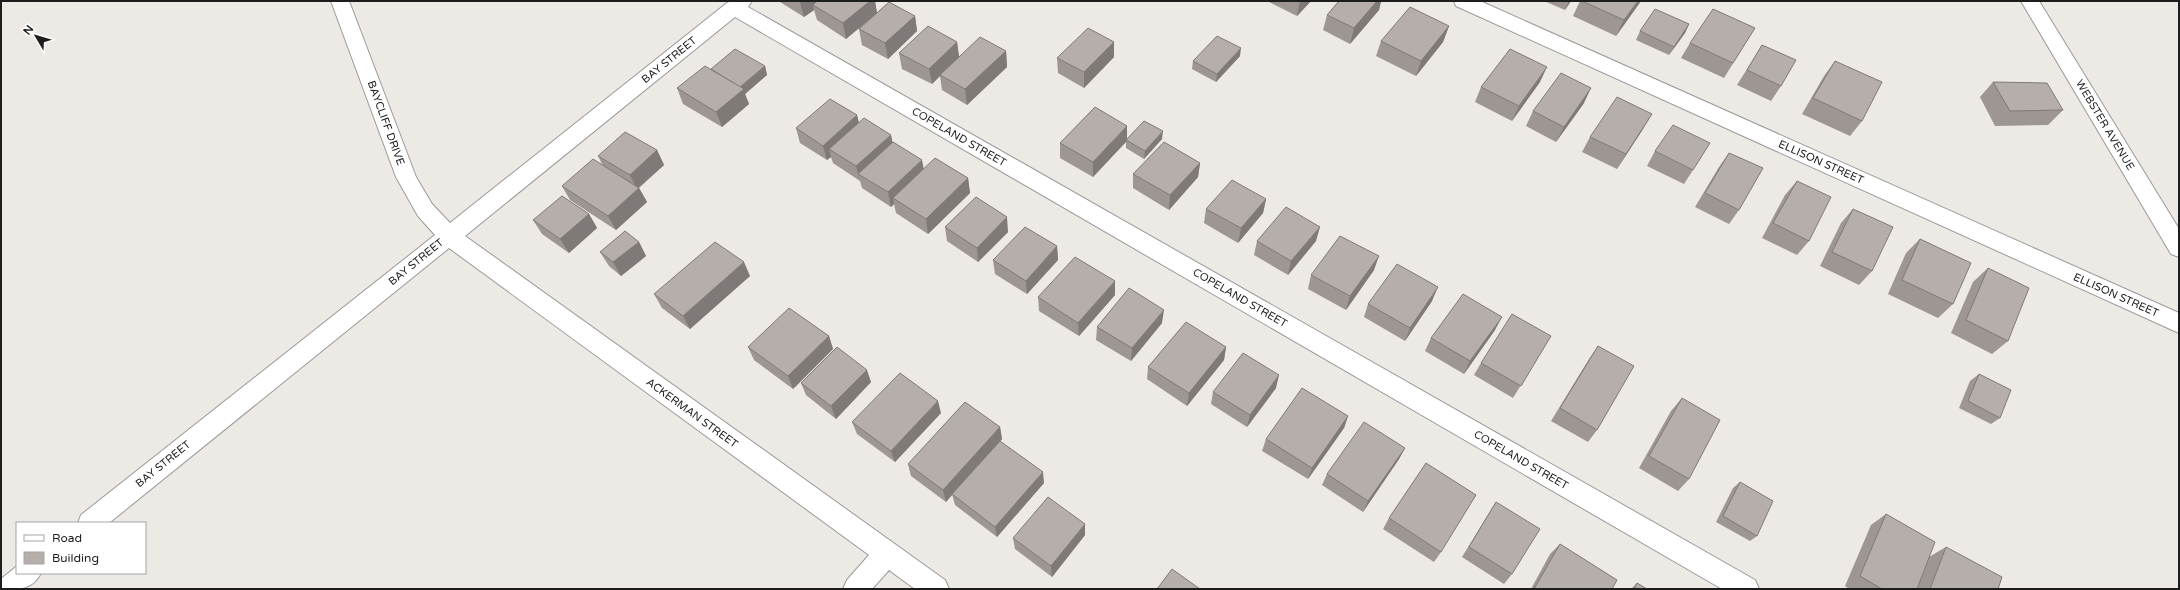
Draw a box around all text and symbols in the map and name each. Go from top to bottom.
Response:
north arrow [16,16,56,56]
text: N [21,23,36,38]
street label: BAY STREET [639,34,699,86]
street label: WEBSTER AVENUE [2073,77,2137,173]
street label: BAYCLIFF DRIVE [365,79,407,167]
street label: COPELAND STREET [910,105,1009,169]
street label: ELLISON STREET [1776,137,1866,187]
street label: BAY STREET [386,236,446,288]
street label: COPELAND STREET [1191,266,1290,330]
street label: ELLISON STREET [2071,270,2161,320]
street label: ACKERMAN STREET [644,375,741,451]
street label: COPELAND STREET [1472,428,1571,492]
street label: BAY STREET [133,438,193,490]
legend [16,522,146,574]
text: Road [52,531,82,545]
text: Building [52,551,99,565]

